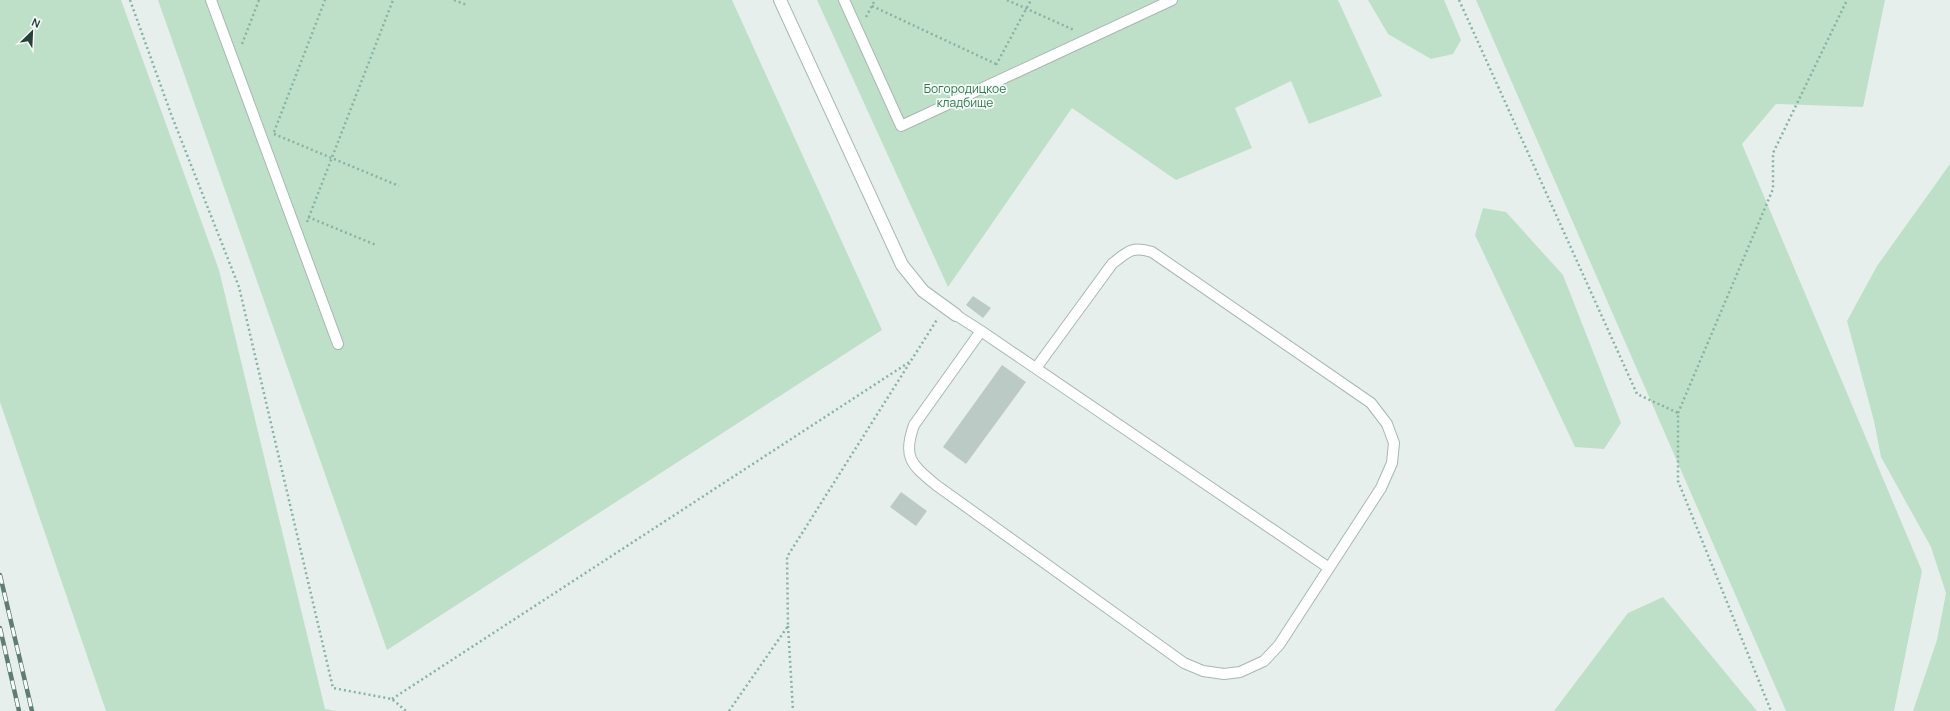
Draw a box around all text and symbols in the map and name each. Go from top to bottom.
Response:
north arrow [12,12,52,52]
text: N [30,14,43,31]
park label: Богородицкое кладбище [924,80,1006,111]

